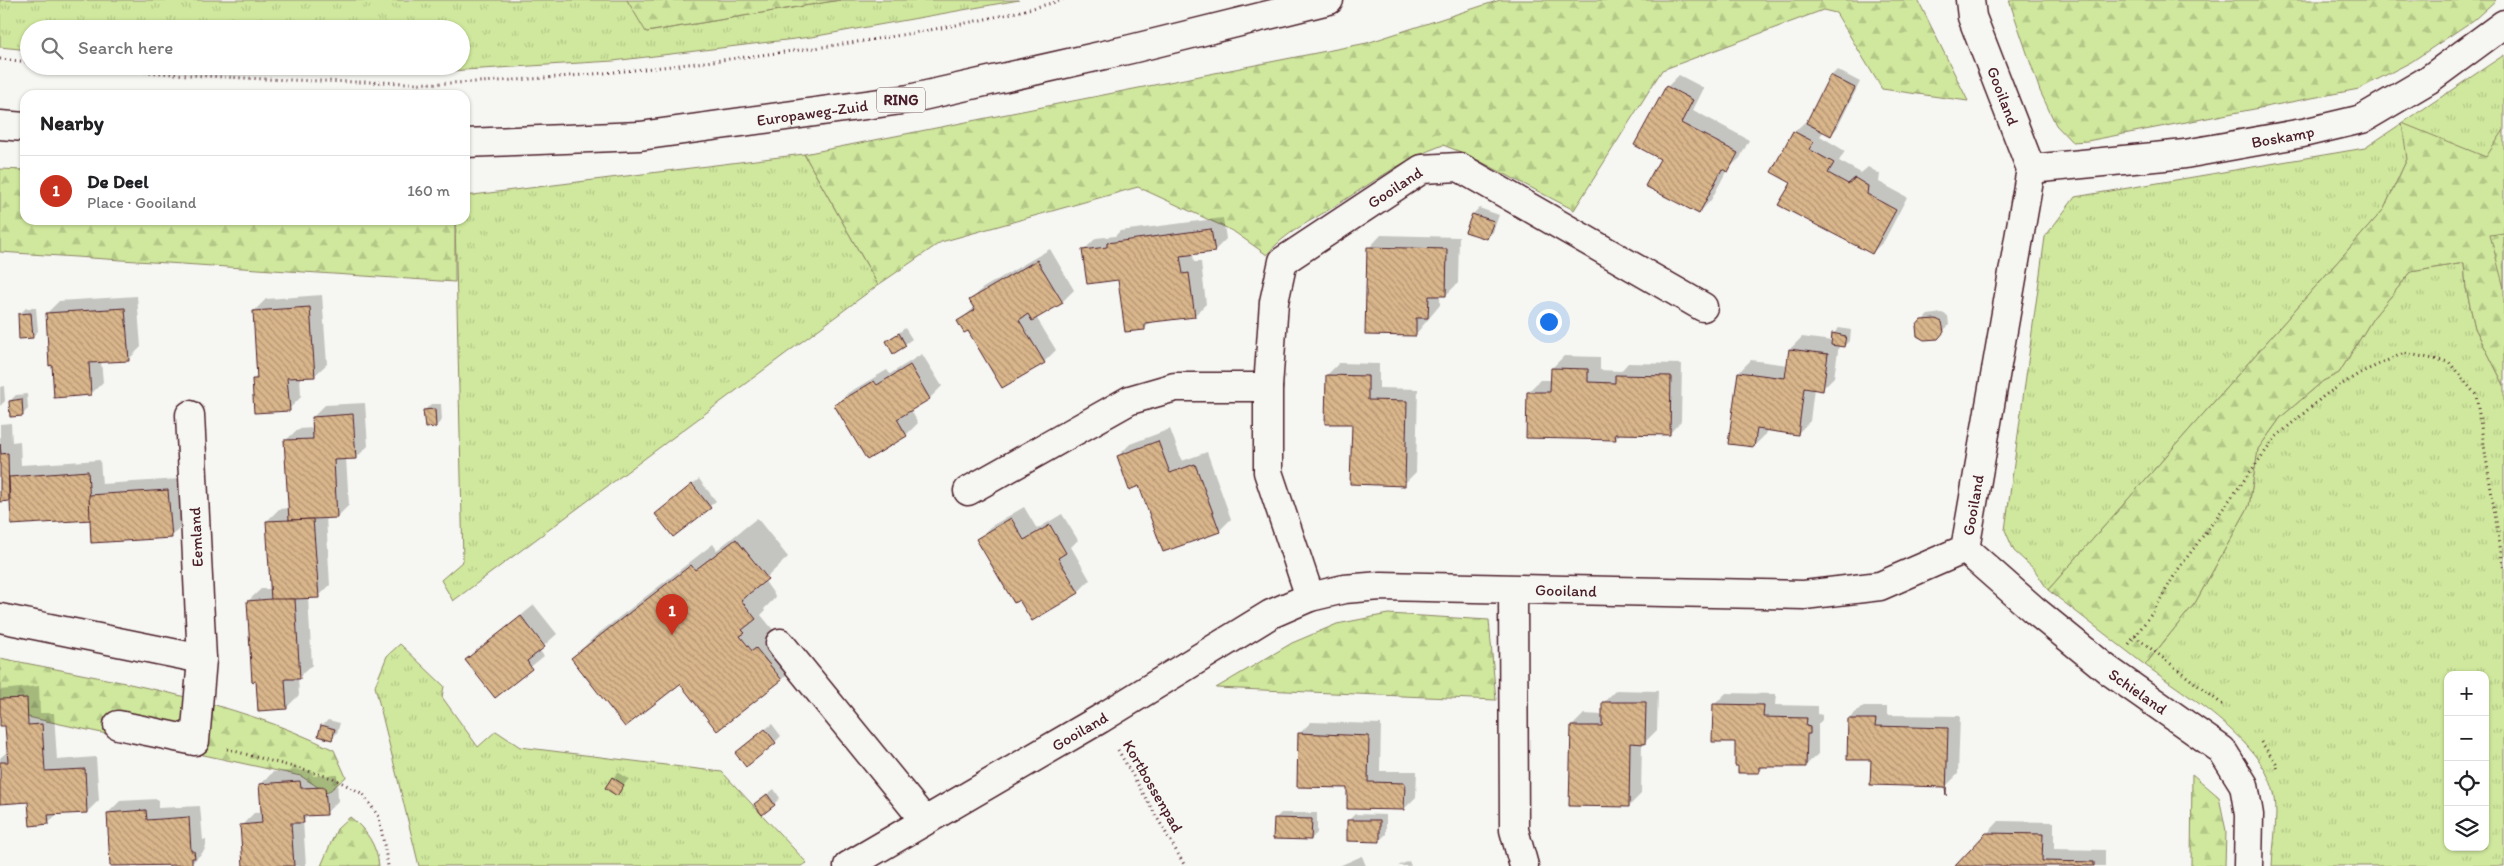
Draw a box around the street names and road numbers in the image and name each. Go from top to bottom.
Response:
street label: Gooiland [1983,64,2023,128]
road number: RING [877,88,925,112]
street label: Europaweg-Zuid [755,95,869,129]
street label: Boskamp [2250,121,2316,152]
street label: Gooiland [1364,162,1426,212]
street label: Gooiland [1958,473,1987,537]
street label: Eemland [185,506,207,568]
street label: Gooiland [1535,580,1597,600]
street label: Schieland [2105,664,2171,718]
street label: Gooiland [1048,707,1111,755]
street label: Kortbossenpad [1119,736,1187,836]

